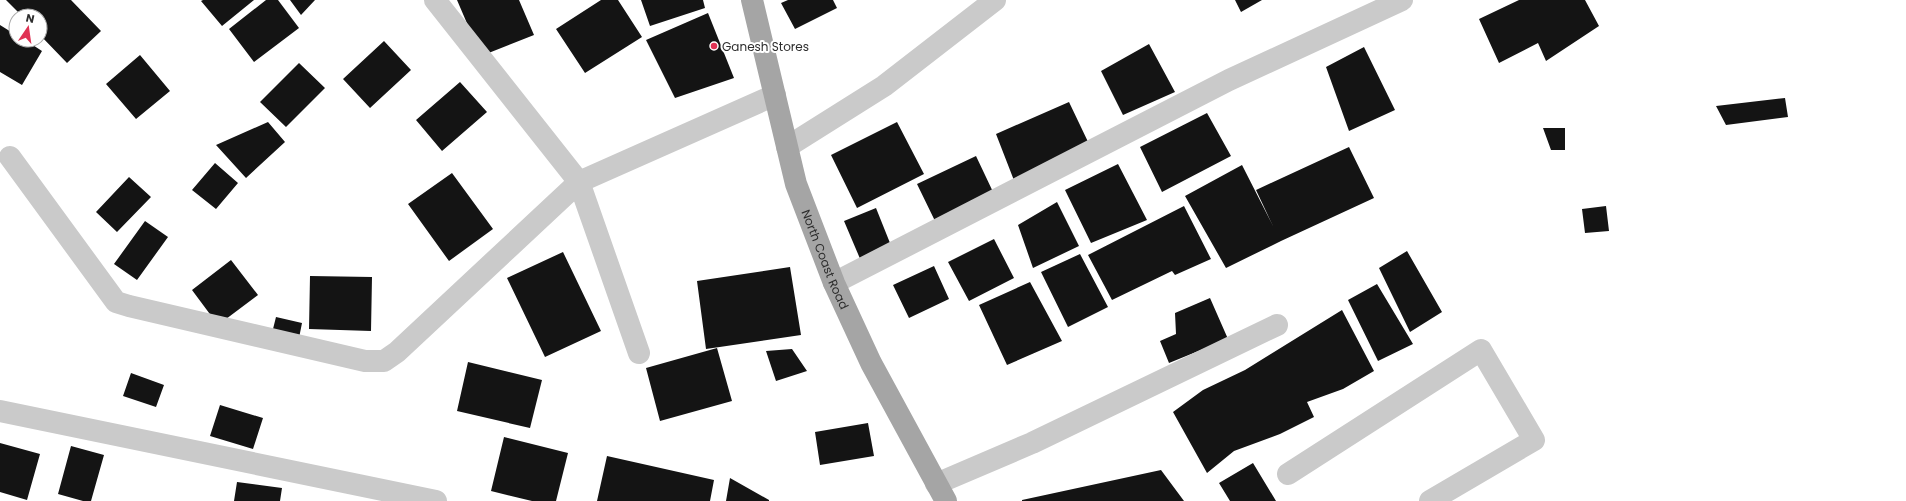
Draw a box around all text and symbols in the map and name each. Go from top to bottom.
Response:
north arrow [8,8,48,48]
text: N [24,10,36,27]
place label: Ganesh Stores [722,38,809,55]
marker: Ganesh Stores [709,41,719,51]
street label: North Coast Road [798,207,853,312]

